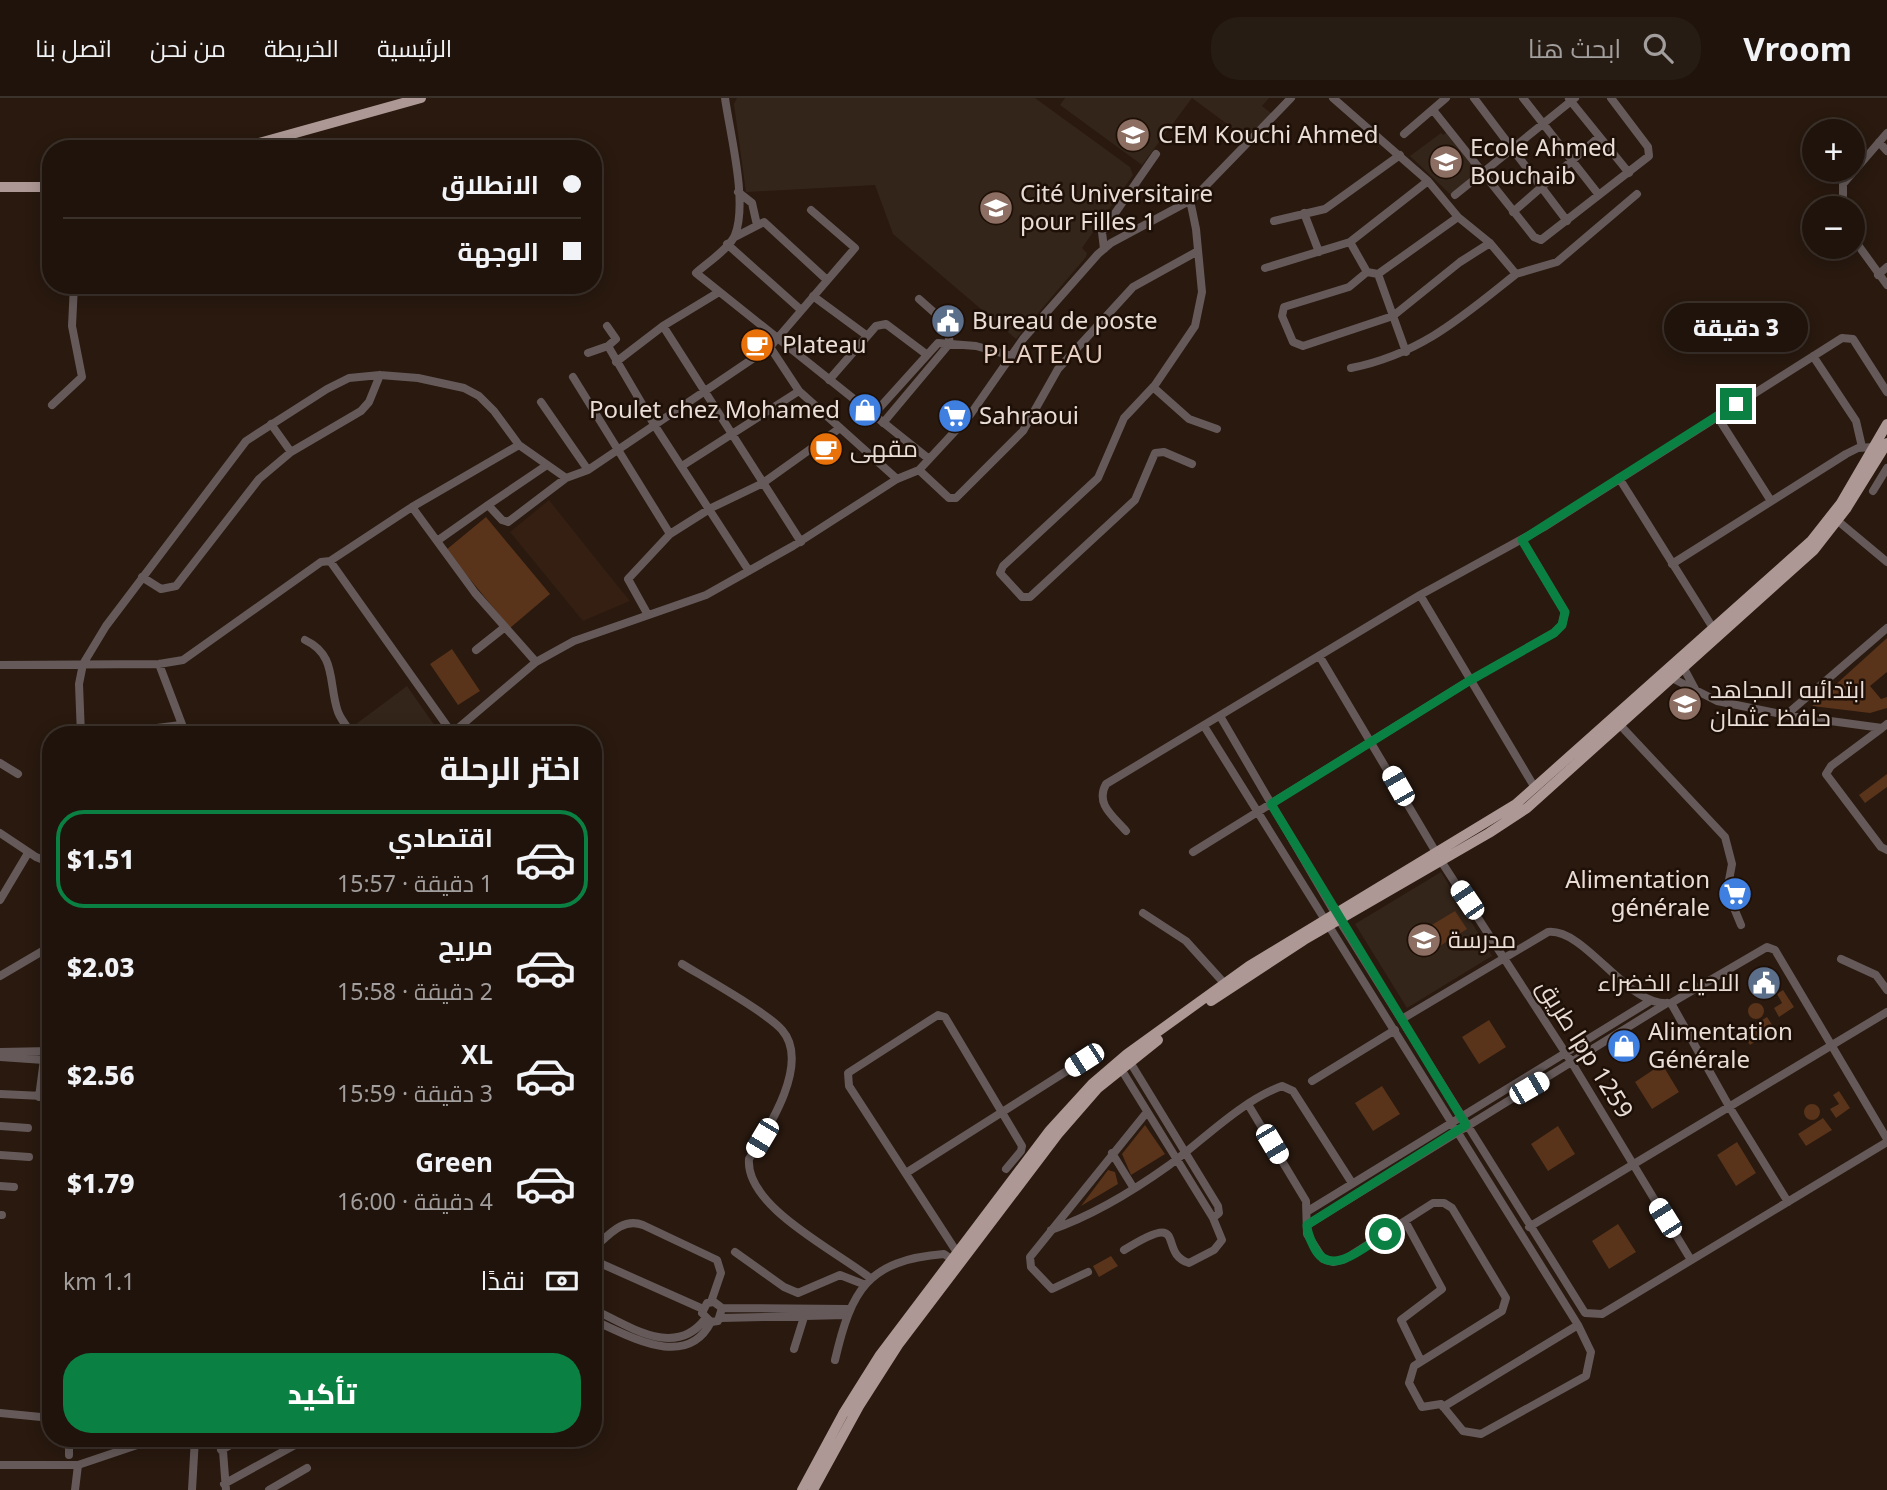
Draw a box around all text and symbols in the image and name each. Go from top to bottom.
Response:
search box [1211,17,1701,80]
text: Vroom [1743,26,1852,71]
icon: search [1639,29,1677,67]
text: ابحث هنا [1528,30,1621,66]
text: اتصل بنا [35,31,112,64]
text: من نحن [150,31,226,64]
text: الخريطة [264,31,339,64]
text: الرئيسية [377,31,452,64]
school or university icon: CEM Kouchi Ahmed [1114,116,1152,154]
place label: CEM Kouchi Ahmed [1158,117,1378,150]
map controls [1802,119,1865,259]
button: + [1802,119,1865,182]
place label: Ecole Ahmed Bouchaib [1470,130,1616,191]
school or university icon: Ecole Ahmed Bouchaib [1427,143,1465,181]
text: الانطلاق [441,166,539,202]
place label: Cité Universitaire pour Filles 1 [1020,176,1213,237]
school or university icon: Cité Universitaire pour Filles 1 [977,189,1015,227]
button: − [1802,196,1865,259]
text: الوجهة [458,233,539,269]
public building icon: Bureau de poste [929,302,967,340]
callout: 3 دقيقة [1664,302,1808,352]
place label: Bureau de poste [972,303,1157,336]
text: 3 دقيقة [1693,311,1779,343]
cafe icon: Plateau [738,326,776,364]
place label: Plateau [782,327,867,360]
district label: PLATEAU [983,335,1105,371]
route end [1720,388,1752,420]
shop icon: Poulet chez Mohamed [846,391,884,429]
place label: Poulet chez Mohamed [589,392,840,425]
supermarket icon: Sahraoui [936,397,974,435]
place label: Sahraoui [979,398,1079,431]
cafe icon: مقهى [807,430,845,468]
place label: مقهى [850,431,918,464]
place label: ابتدائيه المجاهد حافظ عثمان [1710,672,1866,733]
school or university icon: ابتدائيه المجاهد حافظ عثمان [1666,685,1704,723]
text: اختر الرحلة [440,746,581,789]
car [1379,763,1418,809]
text: اقتصادي [388,819,493,855]
icon: car [514,828,577,891]
text: $1.51 [67,841,134,877]
place label: Alimentation générale [1565,862,1710,923]
text: 1 دقيقة · 15:57 [337,867,493,899]
supermarket icon: Alimentation générale [1716,875,1754,913]
car [1447,877,1488,923]
school or university icon: مدرسة [1405,921,1443,959]
place label: مدرسة [1448,922,1516,955]
text: مريح [438,927,493,963]
icon: car [514,936,577,999]
text: $2.03 [67,949,134,985]
public building icon: الاحياء الخضراء [1745,964,1783,1002]
place label: الاحياء الخضراء [1597,965,1740,998]
street label: طريق lpp 1259 [1530,972,1642,1124]
text: 2 دقيقة · 15:58 [337,975,493,1007]
place label: Alimentation Générale [1648,1014,1793,1075]
shop icon: Alimentation Générale [1605,1027,1643,1065]
text: XL [461,1036,493,1072]
car [1061,1040,1108,1080]
icon: car [514,1044,577,1107]
text: $2.56 [67,1057,134,1093]
car [1506,1068,1553,1108]
text: 3 دقيقة · 15:59 [337,1077,493,1109]
car [743,1115,782,1161]
car [1253,1121,1292,1167]
text: Green [415,1144,493,1180]
icon: car [514,1152,577,1215]
text: $1.79 [67,1165,134,1201]
text: 4 دقيقة · 16:00 [337,1185,493,1217]
car [1645,1195,1686,1241]
route start [1369,1218,1401,1250]
text: نقدًا [481,1262,525,1298]
icon: cash [543,1262,581,1300]
text: 1.1 km [63,1265,135,1297]
button: تأكيد [63,1353,581,1433]

